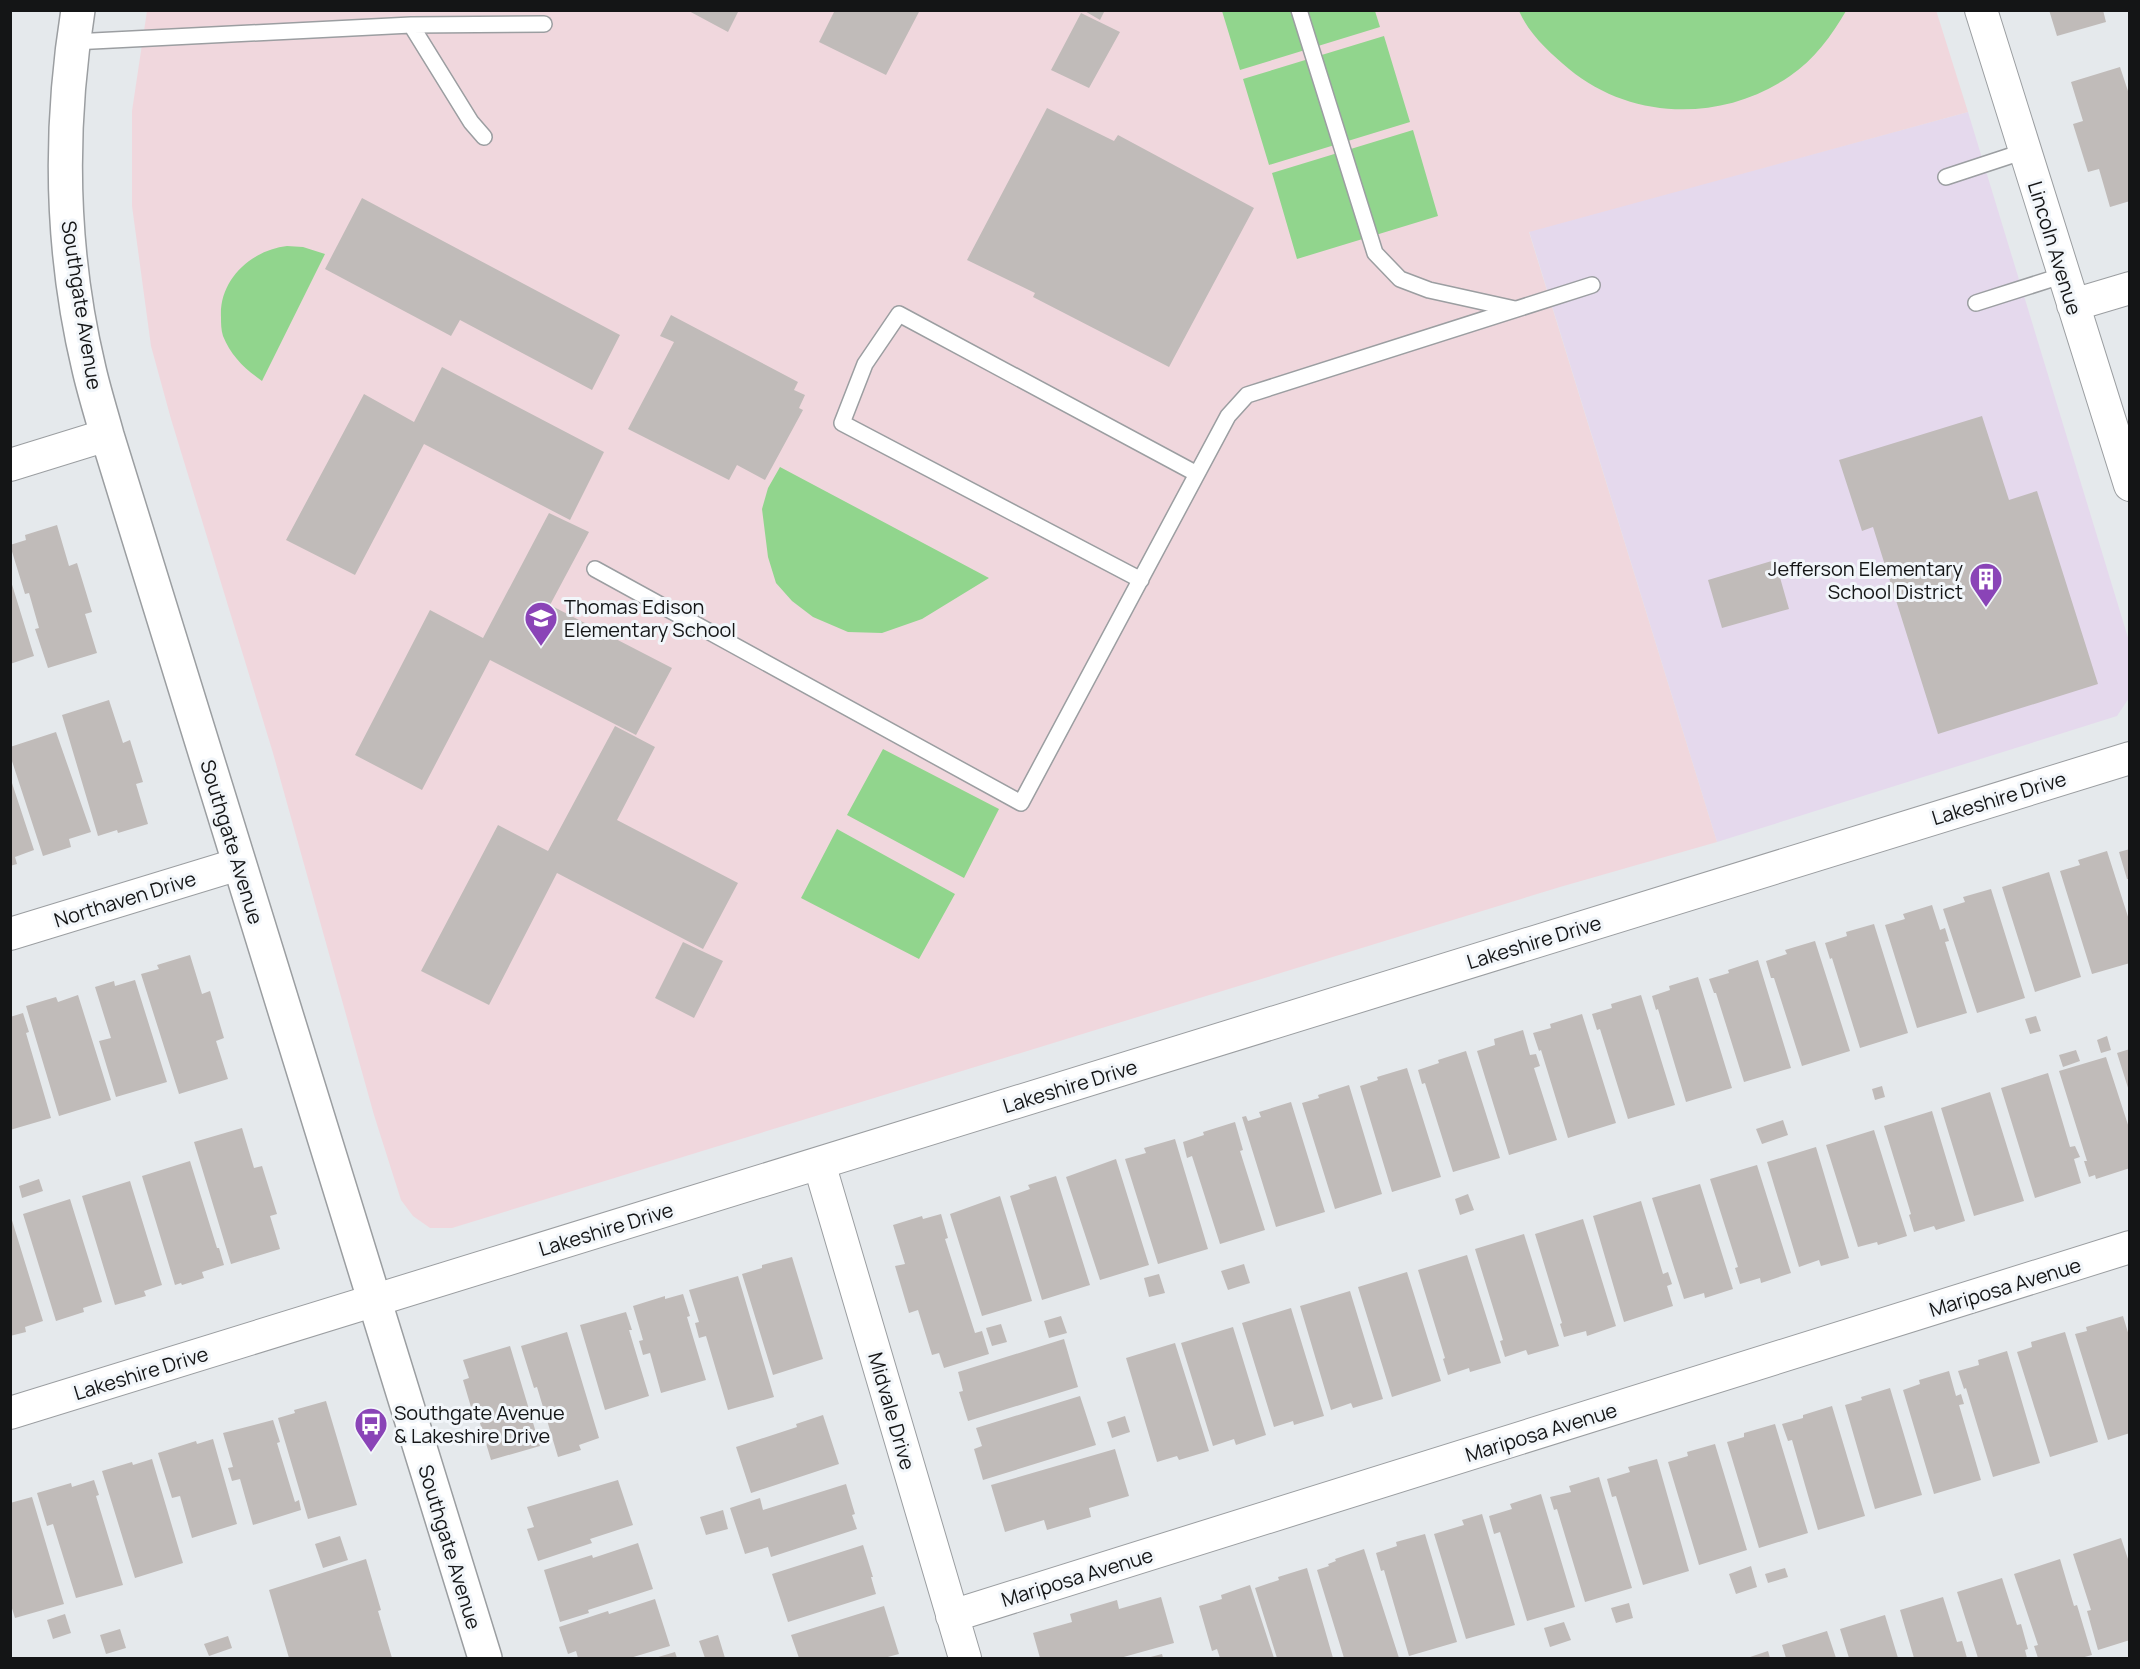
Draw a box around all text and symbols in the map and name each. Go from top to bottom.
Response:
street label: Lincoln Avenue [2022,178,2088,318]
street label: Southgate Avenue [55,219,109,391]
place label: Jefferson Elementary School District [1768,555,1963,605]
building icon: Jefferson Elementary School District [1968,561,2004,608]
place label: Thomas Edison Elementary School [564,593,736,643]
school or university icon: Thomas Edison Elementary School [523,600,559,647]
street label: Southgate Avenue [194,756,270,928]
street label: Lakeshire Drive [1928,765,2070,831]
street label: Northaven Drive [51,865,199,933]
street label: Lakeshire Drive [1463,909,1605,975]
street label: Lakeshire Drive [999,1053,1141,1119]
street label: Lakeshire Drive [535,1196,677,1262]
street label: Mariposa Avenue [1926,1251,2084,1323]
street label: Lakeshire Drive [70,1340,212,1406]
street label: Midvale Drive [862,1349,922,1473]
street label: Mariposa Avenue [1462,1396,1620,1468]
place label: Southgate Avenue & Lakeshire Drive [394,1399,565,1449]
bus stop icon: Southgate Avenue & Lakeshire Drive [353,1406,389,1453]
street label: Southgate Avenue [412,1461,488,1633]
street label: Mariposa Avenue [998,1541,1156,1613]

